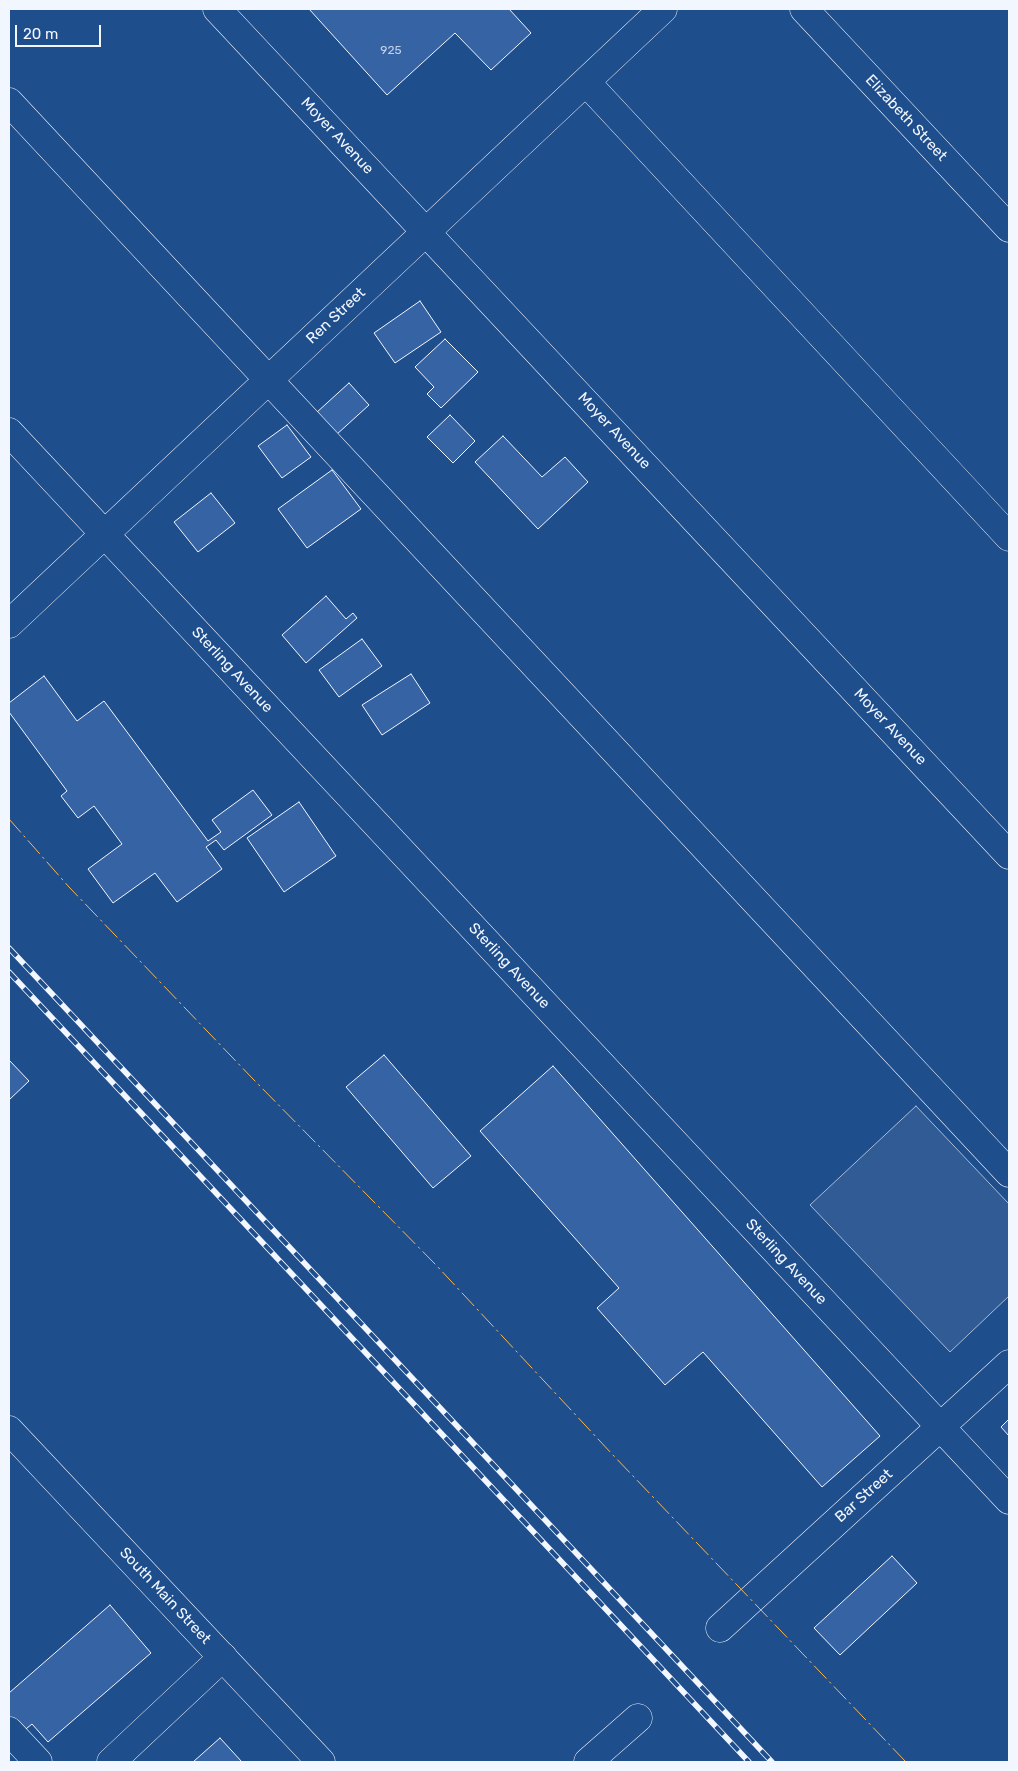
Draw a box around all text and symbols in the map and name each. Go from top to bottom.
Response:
scale bar [18,15,104,47]
text: 20 m [23,25,58,43]
house number: 925 [380,44,402,58]
street label: Elizabeth Street [861,71,951,165]
street label: Moyer Avenue [297,94,377,178]
street label: Ren Street [303,284,369,348]
street label: Moyer Avenue [574,389,654,473]
street label: Sterling Avenue [188,623,276,717]
street label: Moyer Avenue [850,685,930,769]
street label: Sterling Avenue [465,919,553,1013]
street label: Sterling Avenue [742,1215,830,1309]
street label: Bar Street [832,1466,896,1526]
street label: South Main Street [116,1544,214,1648]

